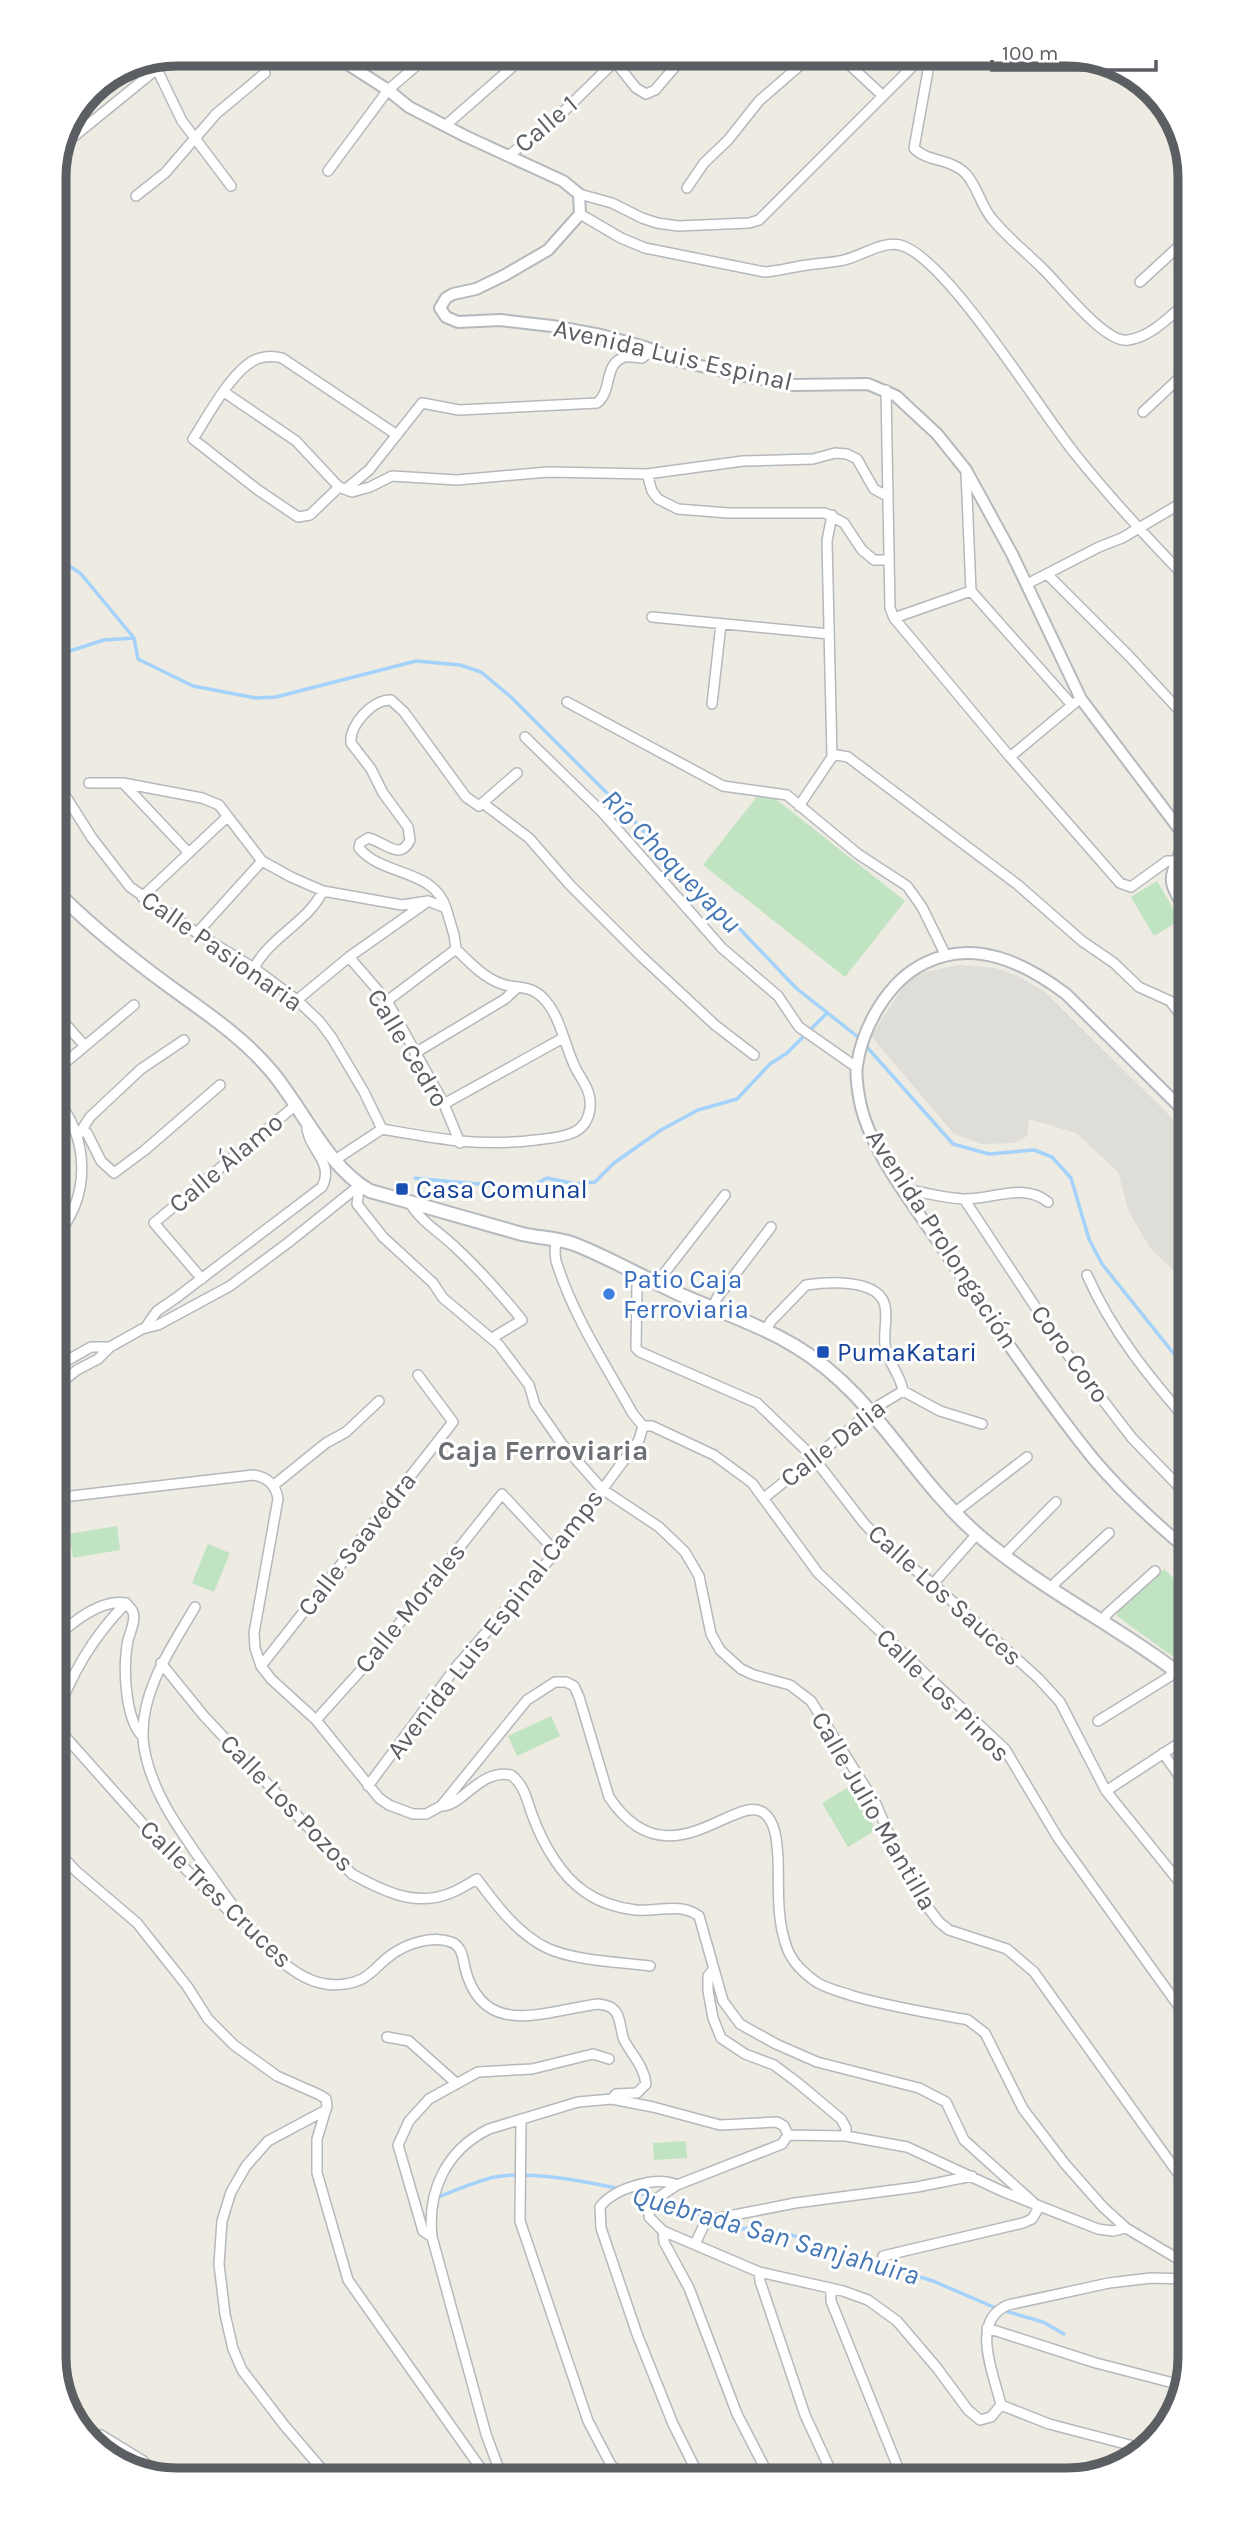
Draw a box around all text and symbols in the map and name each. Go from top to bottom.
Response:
scale bar [992,28,1156,72]
text: 100 m [1002,41,1059,65]
street label: Calle 1 [508,89,584,159]
street label: Avenida Luis Espinal [551,312,795,398]
water label: Río Choqueyapu [595,782,749,940]
street label: Calle Pasionaria [135,884,309,1018]
street label: Calle Cedro [361,983,455,1113]
street label: Calle Álamo [162,1106,289,1220]
street label: Avenida Prolongación [859,1123,1025,1355]
place label: Casa Comunal [416,1174,588,1205]
marker: Casa Comunal [394,1181,410,1197]
place label: Patio Caja Ferroviaria [623,1264,749,1325]
marker: Patio Caja Ferroviaria [601,1286,617,1302]
street label: Coro Coro [1024,1299,1116,1409]
place label: PumaKatari [837,1337,977,1368]
marker: PumaKatari [815,1344,831,1360]
street label: Calle Dalia [774,1392,892,1494]
district label: Caja Ferroviaria [438,1434,648,1467]
street label: Calle Saavedra [291,1466,423,1622]
street label: Avenida Luis Espinal Camps [380,1483,610,1765]
street label: Calle Los Sauces [862,1518,1028,1672]
street label: Calle Morales [348,1537,472,1679]
street label: Calle Los Pinos [870,1622,1016,1768]
street label: Calle Julio Mantilla [804,1706,944,1916]
street label: Calle Los Pozos [214,1728,360,1878]
street label: Calle Tres Cruces [133,1814,299,1974]
water label: Quebrada San Sanjahuira [629,2178,923,2292]

